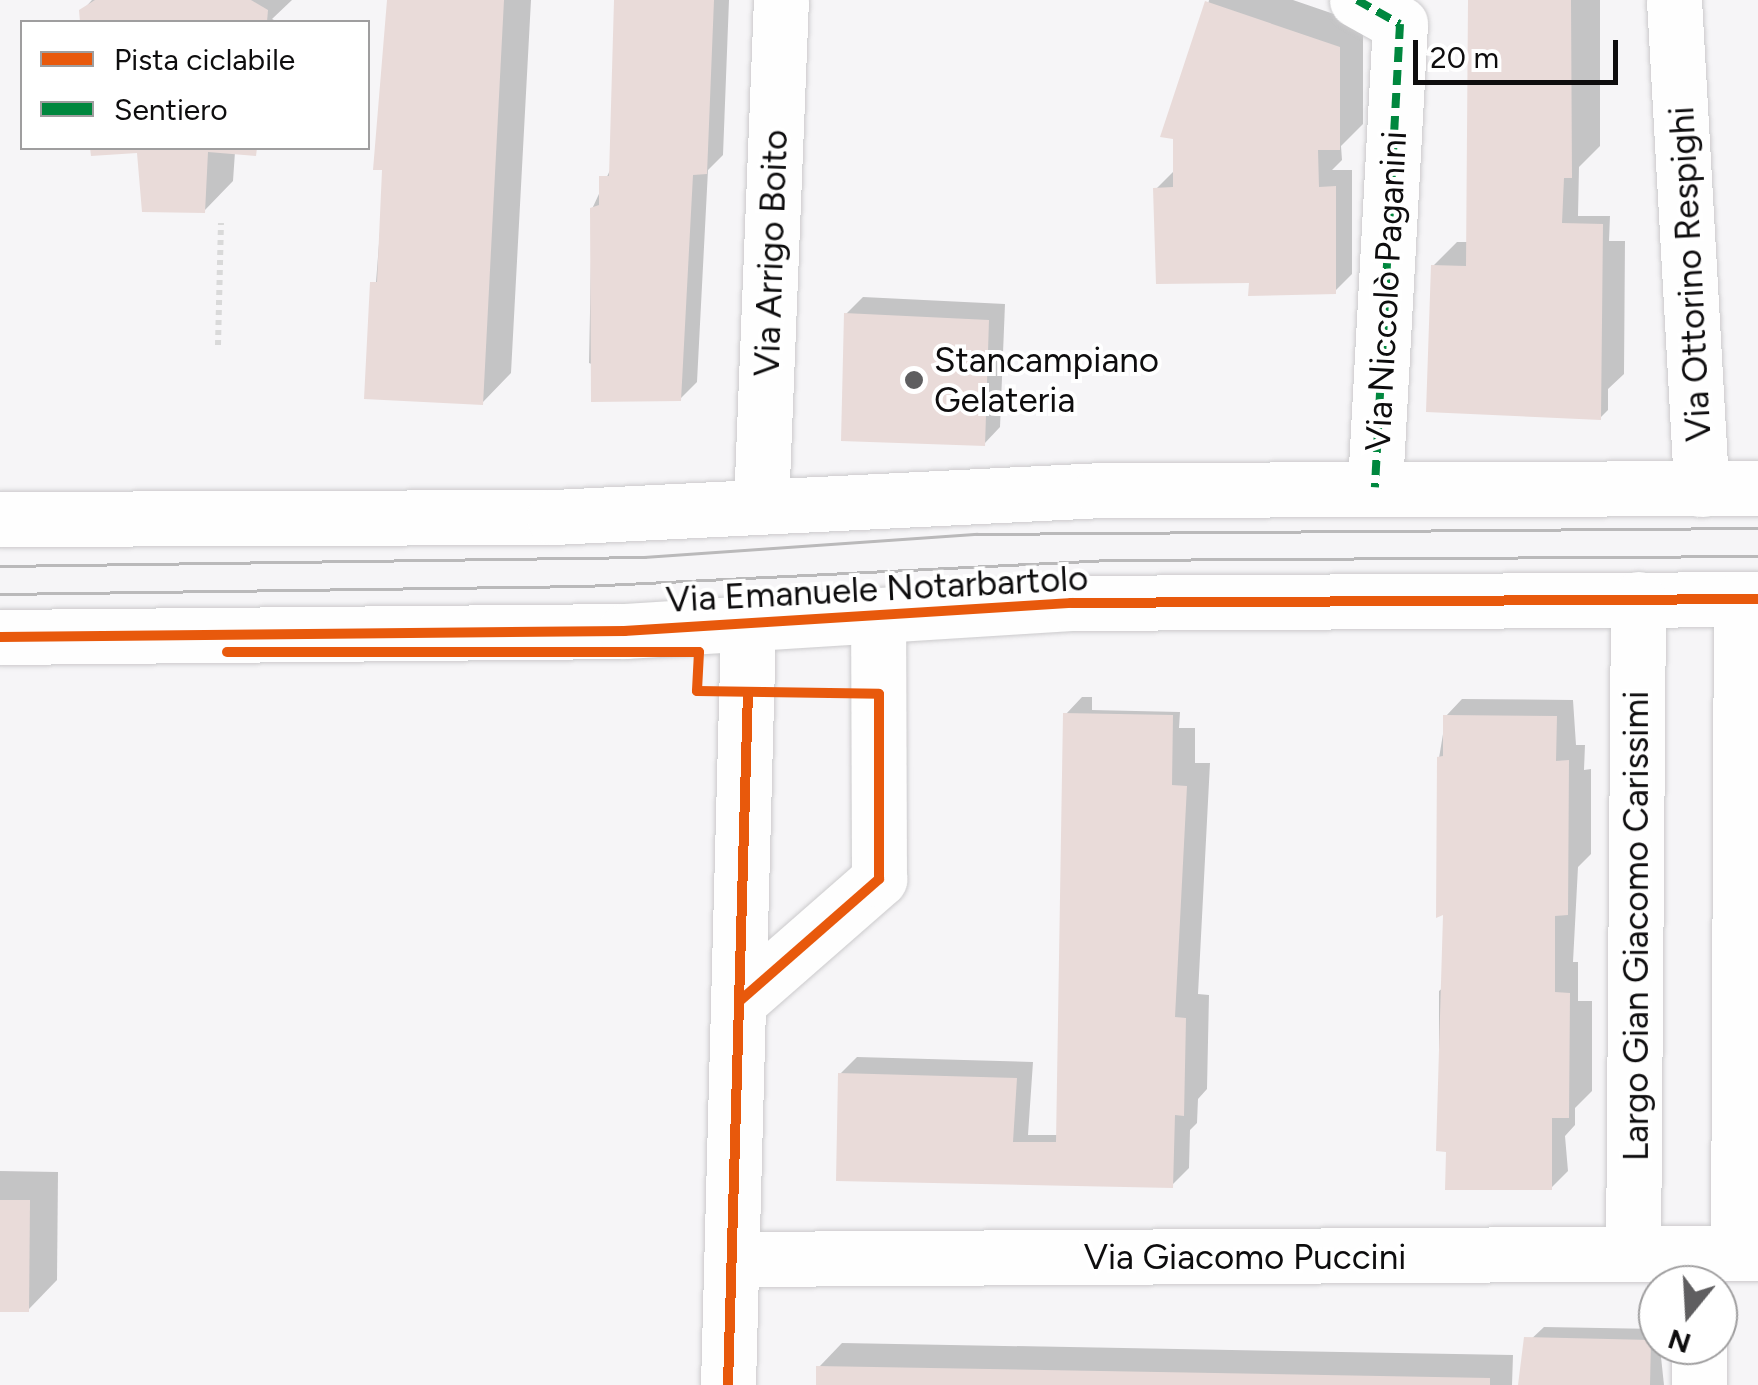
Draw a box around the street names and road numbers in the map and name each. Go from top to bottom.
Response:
street label: Via Ottorino Respighi [1660,105,1720,443]
street label: Via Arrigo Boito [746,129,796,377]
street label: Via Niccolò Paganini [1357,130,1415,452]
street label: Via Emanuele Notarbartolo [665,557,1089,621]
street label: Largo Gian Giacomo Carissimi [1615,691,1657,1161]
street label: Via Giacomo Puccini [1084,1236,1406,1278]

